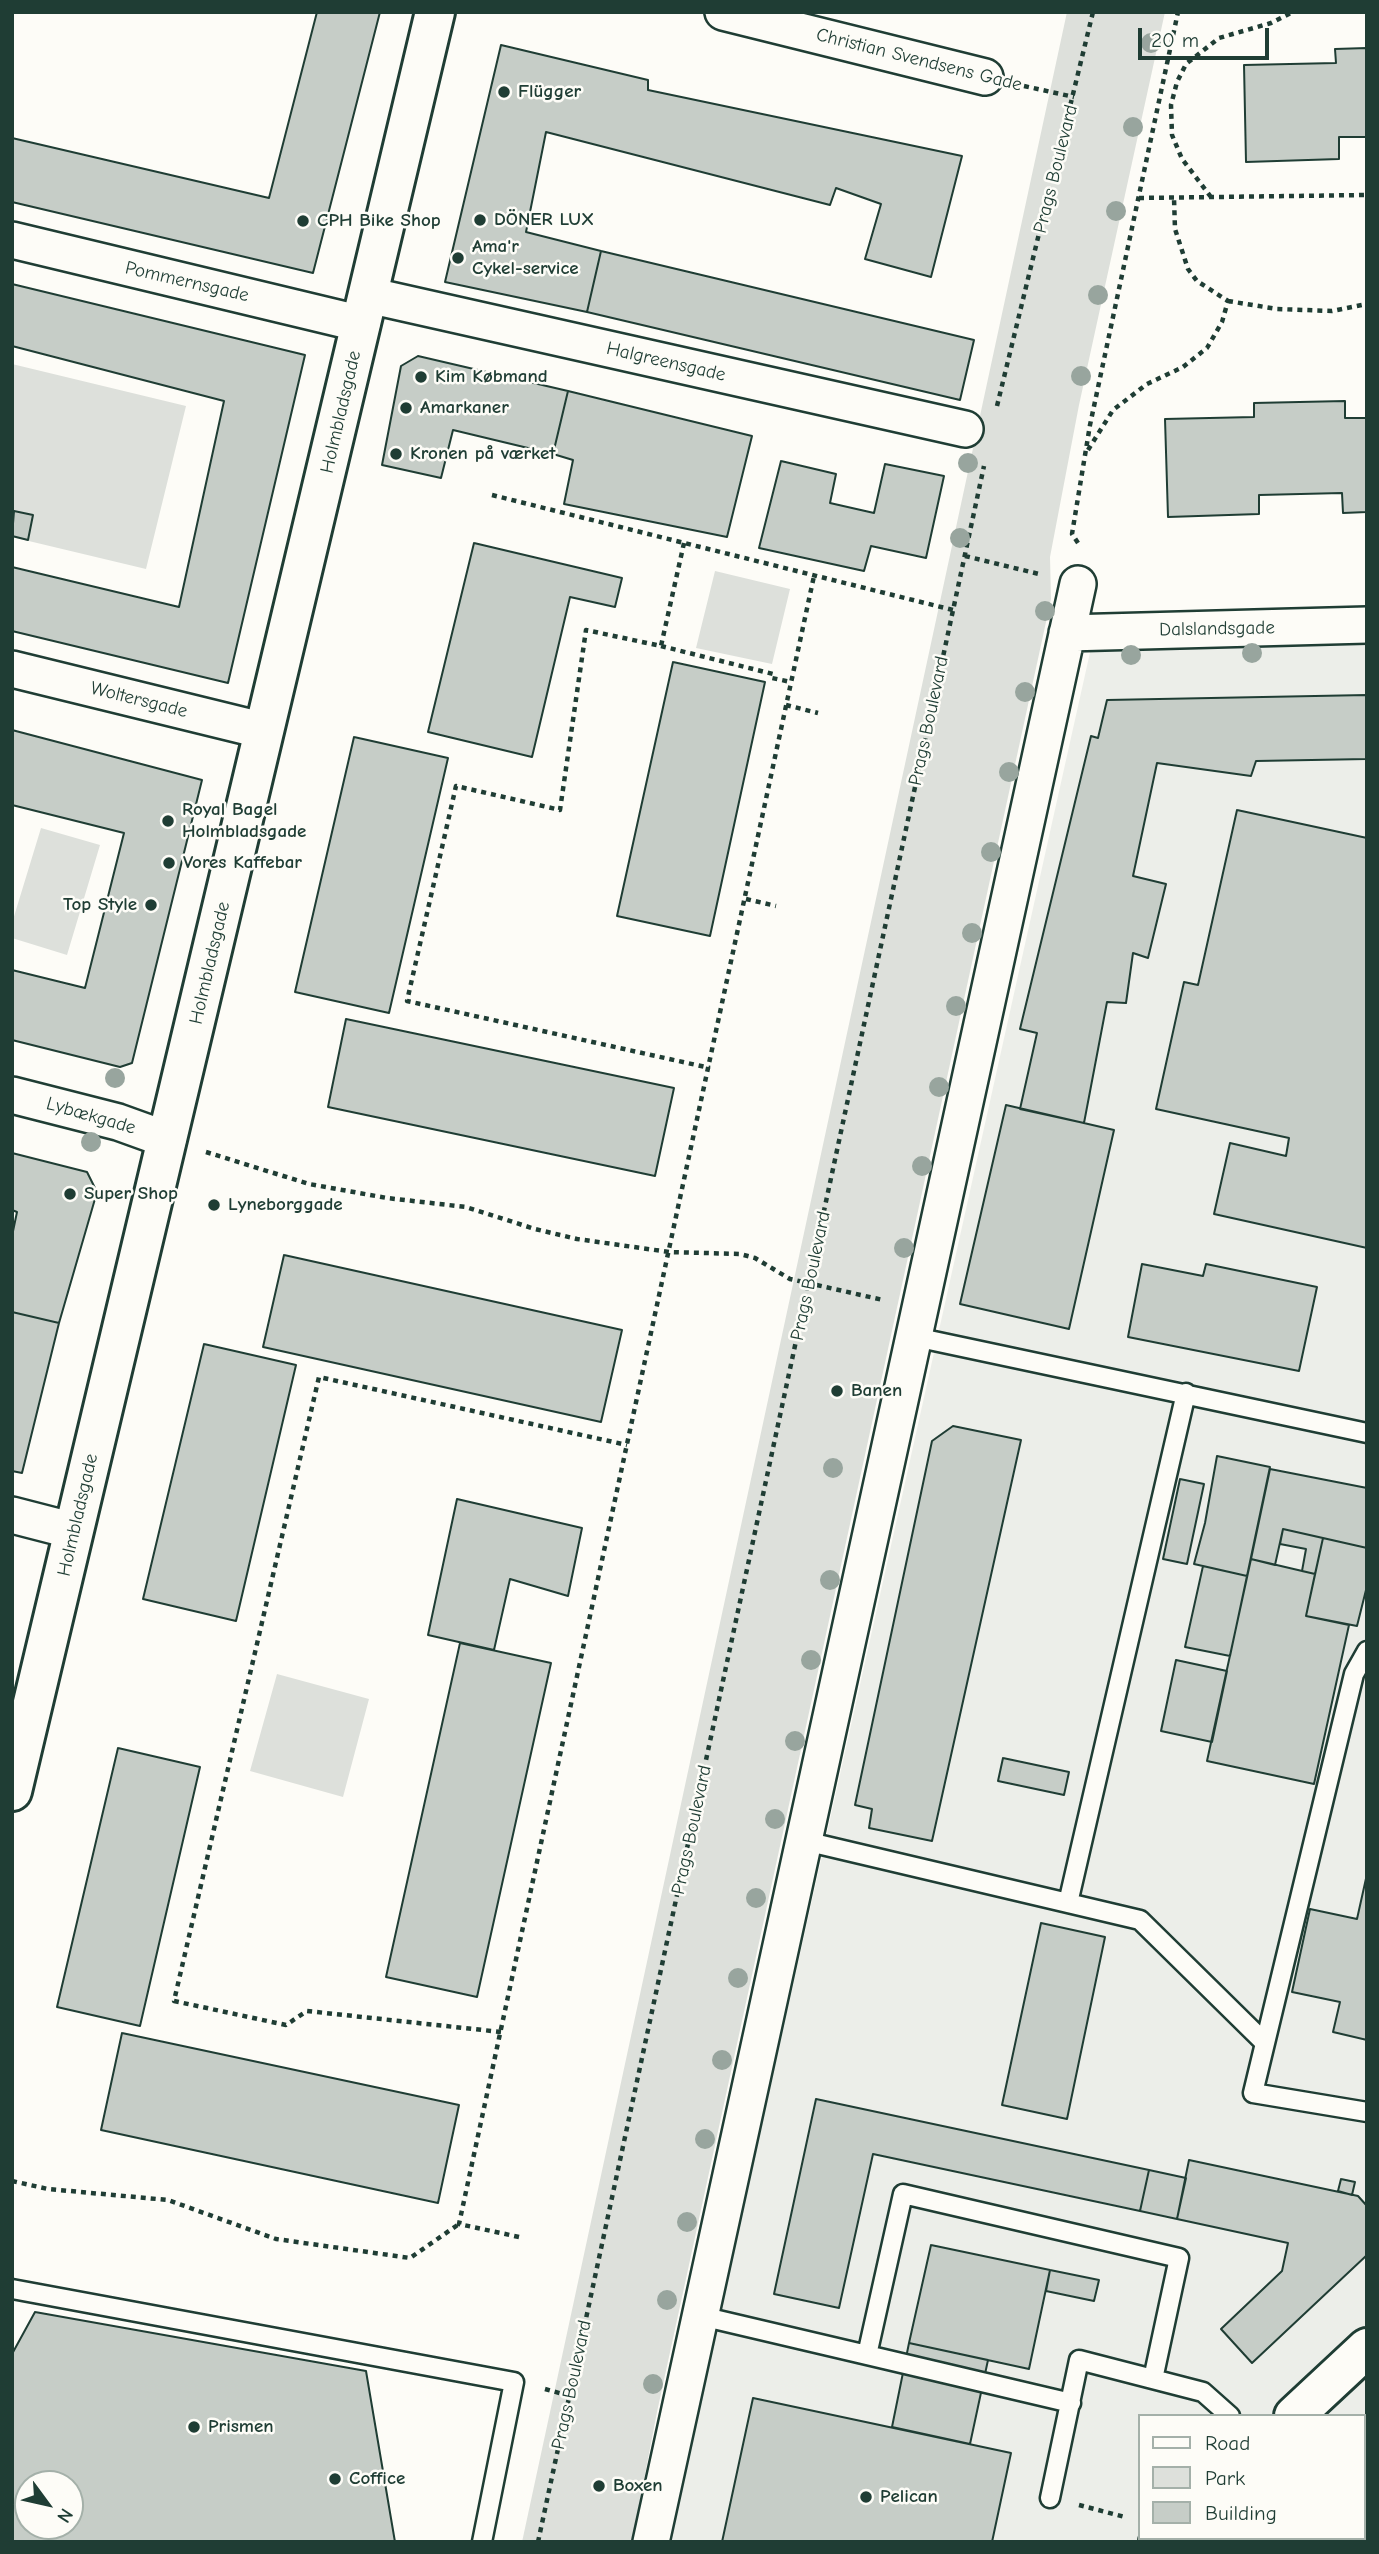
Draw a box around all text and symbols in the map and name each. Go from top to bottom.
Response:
scale bar [1141,14,1272,58]
street label: Christian Svendsens Gade [814,23,1024,97]
text: 20 m [1151,28,1199,52]
place label: Flügger [518,81,581,103]
marker: Flügger [496,84,512,100]
street label: Prags Boulevard [1029,102,1083,236]
place label: DÖNER LUX [494,209,594,231]
place label: CPH Bike Shop [317,210,441,232]
marker: DÖNER LUX [472,212,488,228]
marker: CPH Bike Shop [295,213,311,229]
place label: Ama'r Cykel-service [472,236,579,280]
marker: Ama'r Cykel-service [450,250,466,266]
street label: Pommernsgade [123,257,251,307]
street label: Halgreensgade [604,337,728,387]
street label: Holmbladsgade [316,348,366,476]
place label: Kim Købmand [435,366,548,388]
marker: Kim Købmand [413,369,429,385]
place label: Amarkaner [420,397,509,419]
marker: Amarkaner [398,400,414,416]
place label: Kronen på værket [410,443,556,465]
marker: Kronen på værket [388,446,404,462]
street label: Dalslandsgade [1159,617,1275,641]
street label: Prags Boulevard [904,654,954,788]
street label: Woltersgade [88,677,190,723]
place label: Royal Bagel Holmbladsgade [182,799,306,843]
marker: Royal Bagel Holmbladsgade [160,813,176,829]
place label: Vores Kaffebar [183,852,302,874]
marker: Vores Kaffebar [161,855,177,871]
place label: Top Style [63,894,137,916]
marker: Top Style [143,897,159,913]
street label: Holmbladsgade [185,899,235,1027]
street label: Lybækgade [44,1092,138,1140]
place label: Super Shop [84,1183,178,1205]
marker: Super Shop [62,1186,78,1202]
place label: Lyneborggade [228,1194,343,1216]
marker: Lyneborggade [206,1197,222,1213]
street label: Prags Boulevard [786,1209,836,1343]
place label: Banen [851,1380,902,1402]
marker: Banen [829,1383,845,1399]
street label: Holmbladsgade [53,1451,103,1579]
street label: Prags Boulevard [667,1763,717,1897]
street label: Prags Boulevard [547,2318,597,2452]
legend [1138,2414,1365,2540]
place label: Prismen [208,2416,274,2438]
marker: Prismen [186,2419,202,2435]
text: Road [1205,2431,1250,2455]
text: Park [1205,2466,1245,2490]
place label: Coffice [349,2468,405,2490]
north arrow [14,2470,84,2540]
marker: Coffice [327,2471,343,2487]
place label: Boxen [613,2475,663,2497]
marker: Boxen [591,2478,607,2494]
place label: Pelican [880,2486,938,2508]
marker: Pelican [858,2489,874,2505]
text: Building [1205,2501,1277,2525]
text: N [52,2504,78,2527]

